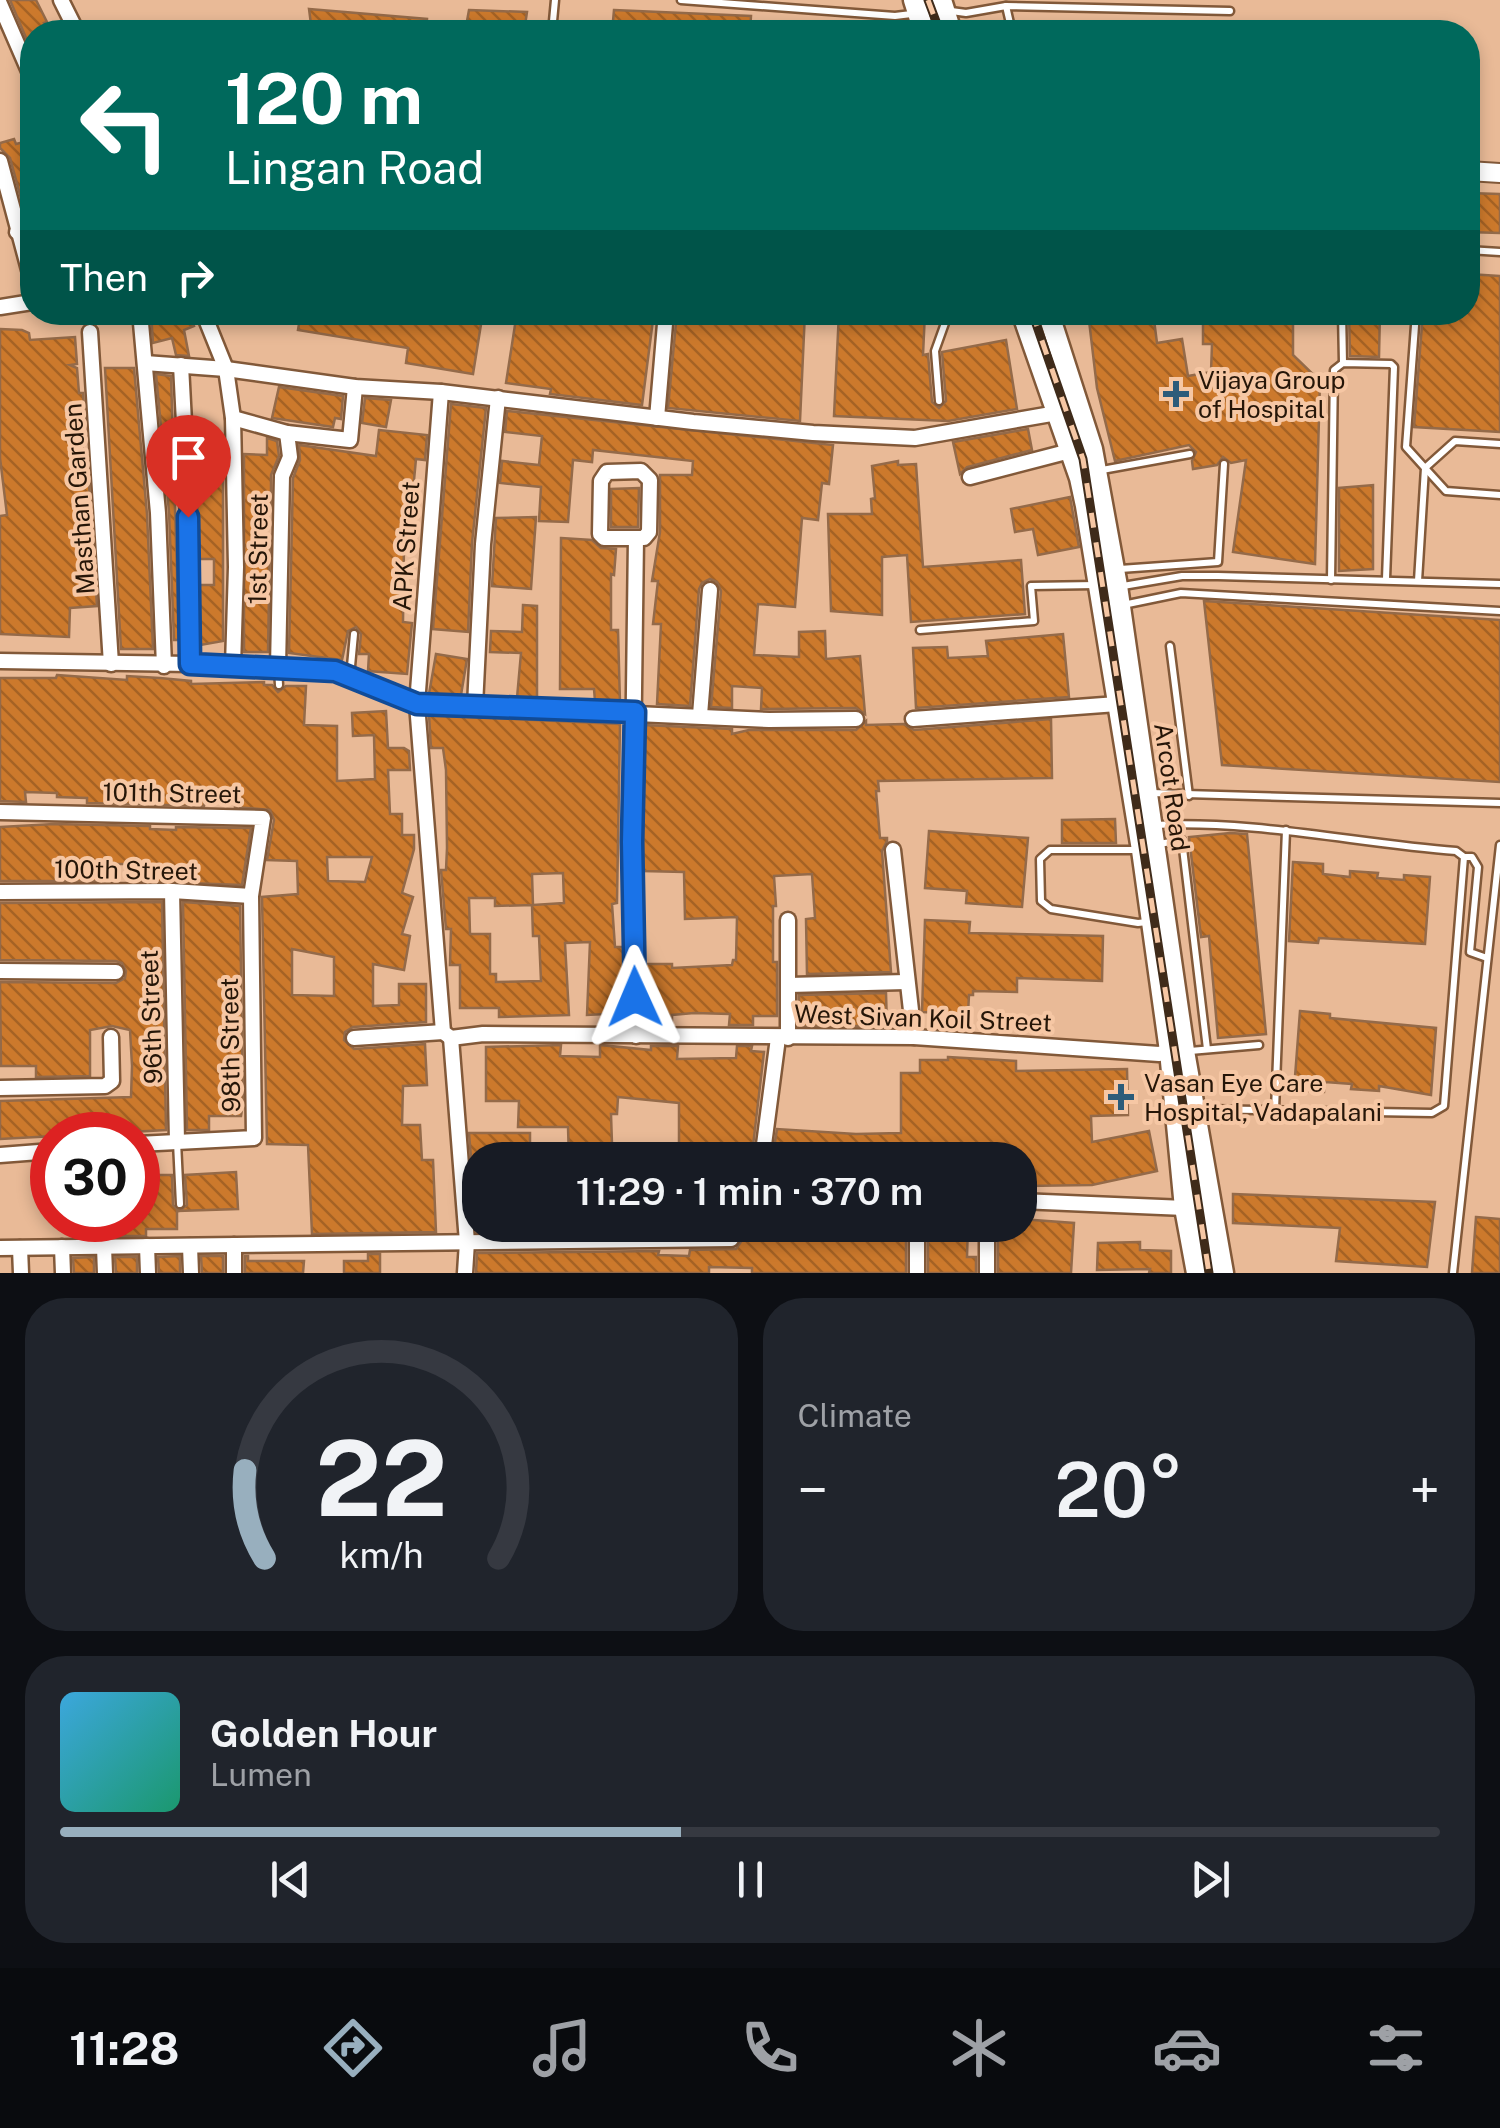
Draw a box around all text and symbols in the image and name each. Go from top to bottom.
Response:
text: 120 m [225,57,423,140]
icon: left [60,60,190,190]
text: Lingan Road [225,141,484,194]
icon: right [168,250,223,305]
text: Then [60,255,148,300]
place label: Vijaya Group of Hospital [1198,365,1346,424]
marker: Vijaya Group of Hospital [1163,381,1189,407]
street label: Masthan Garden [57,402,101,596]
pin [146,415,231,518]
icon: arrive [161,430,216,485]
street label: APK Street [387,480,425,612]
street label: 1st Street [242,493,274,605]
street label: Arcot Road [1148,721,1196,853]
street label: 101th Street [102,777,242,809]
street label: 100th Street [54,854,198,886]
position arrow [583,945,687,1049]
street label: 96th Street [134,949,168,1085]
street label: 98th Street [214,977,246,1113]
street label: West Sivan Koil Street [794,999,1052,1037]
place label: Vasan Eye Care Hospital, Vadapalani [1144,1068,1382,1127]
marker: Vasan Eye Care Hospital, Vadapalani [1108,1084,1134,1110]
speed limit sign: 30 [30,1112,160,1242]
text: 11:29 · 1 min · 370 m [576,1169,923,1214]
text: Climate [798,1397,912,1434]
text: 22 [315,1417,447,1539]
text: 20° [1054,1446,1183,1534]
text: − [798,1458,828,1522]
text: + [1409,1458,1440,1522]
text: km/h [339,1534,423,1576]
text: Golden Hour [210,1711,437,1756]
text: Lumen [210,1756,312,1793]
icon: previous [263,1852,318,1907]
icon: pause [723,1852,778,1907]
icon: next [1183,1852,1238,1907]
icon: directions [318,2013,388,2083]
icon: music [527,2013,597,2083]
icon: phone [735,2013,805,2083]
icon: climate [944,2013,1014,2083]
icon: car [1152,2013,1222,2083]
icon: filters [1361,2013,1431,2083]
text: 11:28 [69,2022,180,2075]

